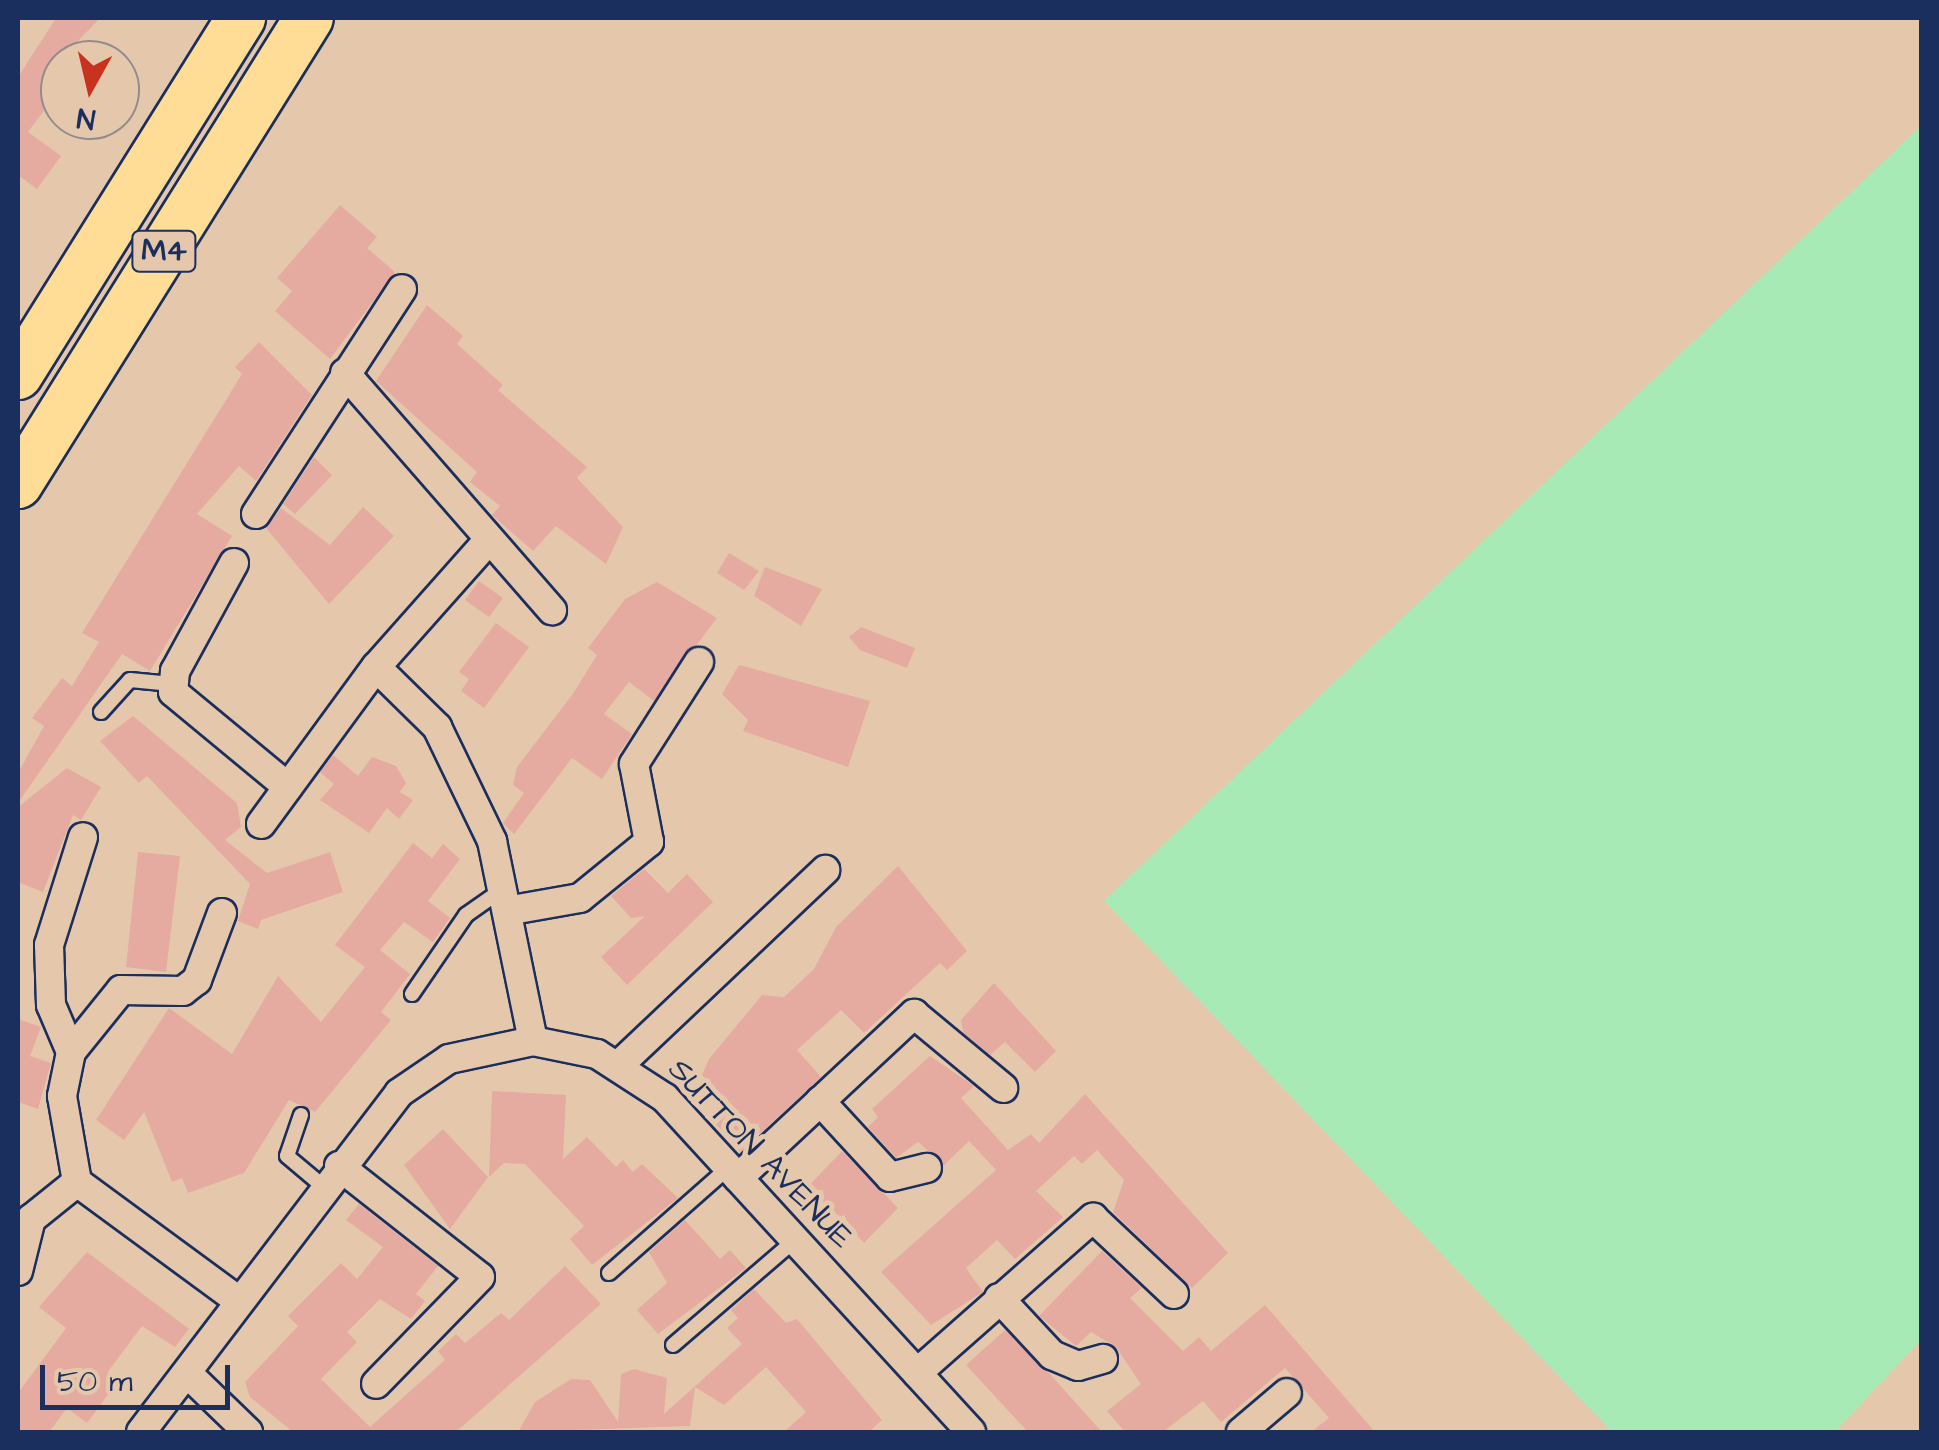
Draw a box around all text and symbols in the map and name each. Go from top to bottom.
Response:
north arrow [40,40,140,140]
text: N [75,98,97,139]
road number: M4 [129,226,199,276]
street label: SUTTON AVENUE [660,1051,860,1257]
scale bar [45,1345,235,1407]
text: 50 m [57,1361,133,1403]

